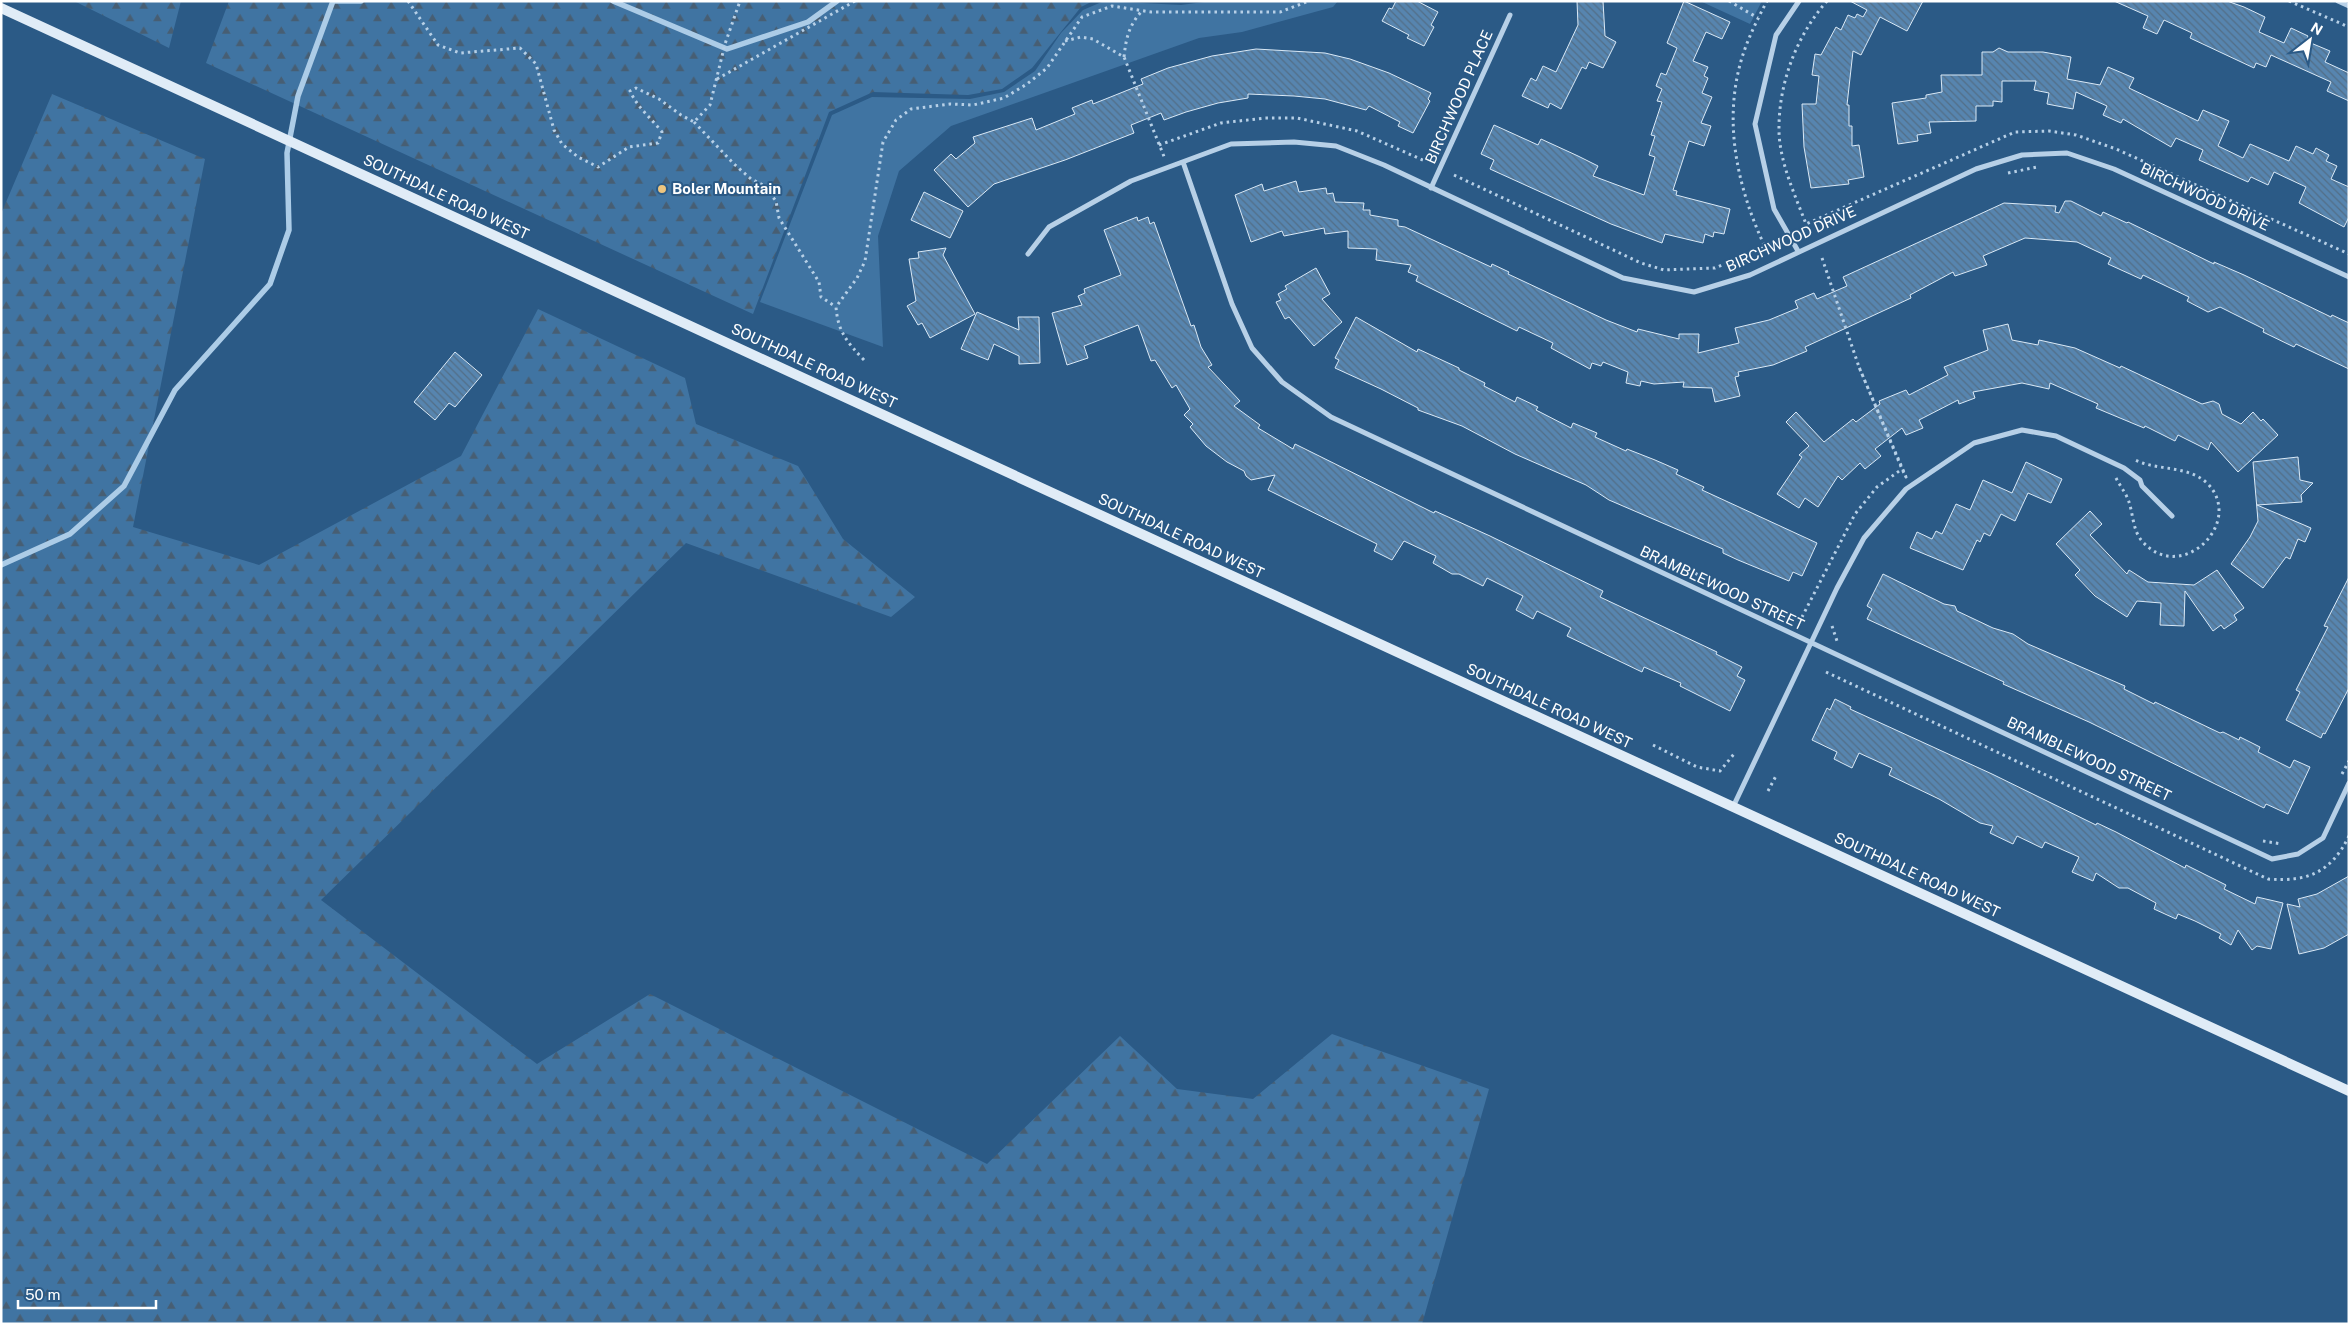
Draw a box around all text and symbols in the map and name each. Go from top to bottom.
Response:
north arrow [2285,15,2335,65]
text: N [2308,19,2326,39]
street label: BIRCHWOOD PLACE [1421,27,1496,166]
street label: SOUTHDALE ROAD WEST [361,151,532,243]
street label: BIRCHWOOD DRIVE [2138,159,2272,234]
place label: Boler Mountain [672,180,781,197]
marker: Boler Mountain [656,183,668,195]
street label: BIRCHWOOD DRIVE [1723,202,1858,275]
street label: SOUTHDALE ROAD WEST [729,320,900,412]
street label: SOUTHDALE ROAD WEST [1096,490,1267,582]
street label: BRAMBLEWOOD STREET [1637,542,1807,633]
street label: SOUTHDALE ROAD WEST [1464,660,1635,752]
street label: BRAMBLEWOOD STREET [2004,713,2174,804]
street label: SOUTHDALE ROAD WEST [1832,829,2003,921]
scale bar [18,1278,155,1310]
text: 50 m [25,1286,60,1303]

